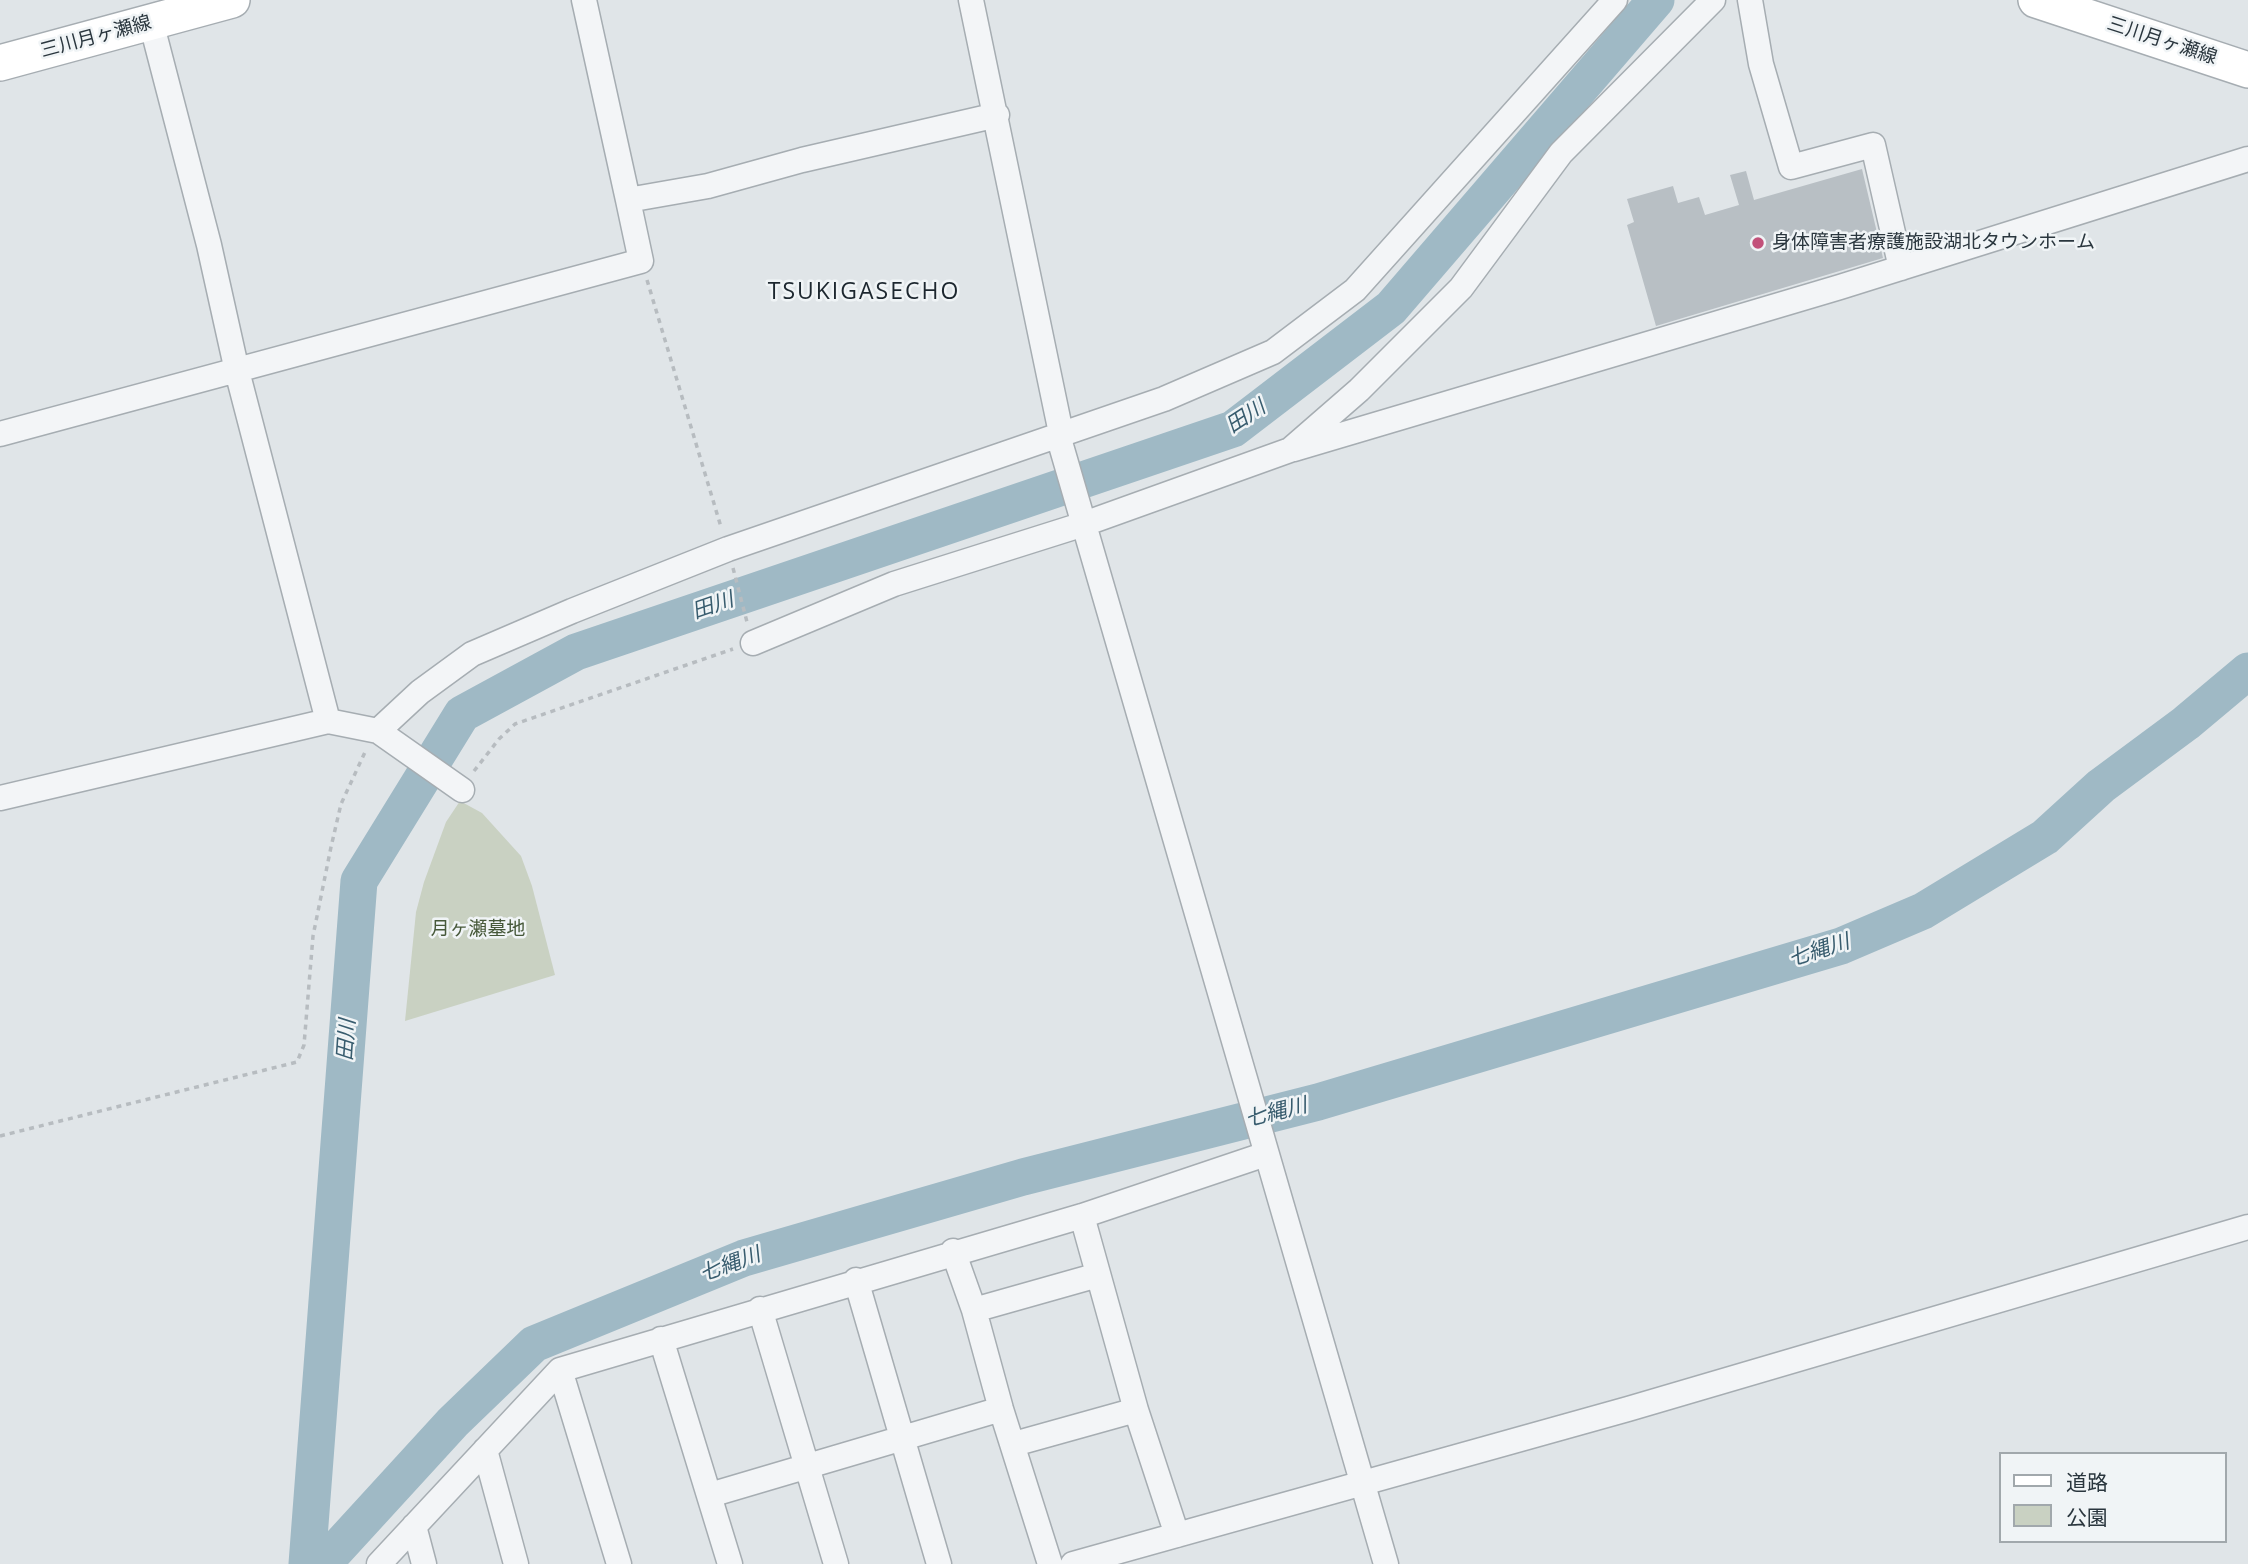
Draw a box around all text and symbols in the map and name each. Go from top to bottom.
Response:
street label: 三川月ヶ瀬線 [38,11,154,63]
street label: 三川月ヶ瀬線 [2104,13,2220,69]
place label: 身体障害者療護施設湖北タウンホーム [1772,232,2095,254]
marker: 身体障害者療護施設湖北タウンホーム [1750,235,1766,251]
district label: TSUKIGASECHO [769,278,959,306]
water label: 田川 [1222,395,1270,439]
water label: 田川 [689,587,737,625]
park label: 月ヶ瀬墓地 [431,919,525,941]
water label: 七縄川 [1785,929,1853,973]
water label: 田川 [333,1018,361,1062]
water label: 七縄川 [1242,1093,1310,1133]
water label: 七縄川 [696,1242,764,1288]
legend [2000,1452,2227,1543]
text: 道路 [2066,1468,2108,1496]
text: 公園 [2066,1503,2108,1531]

